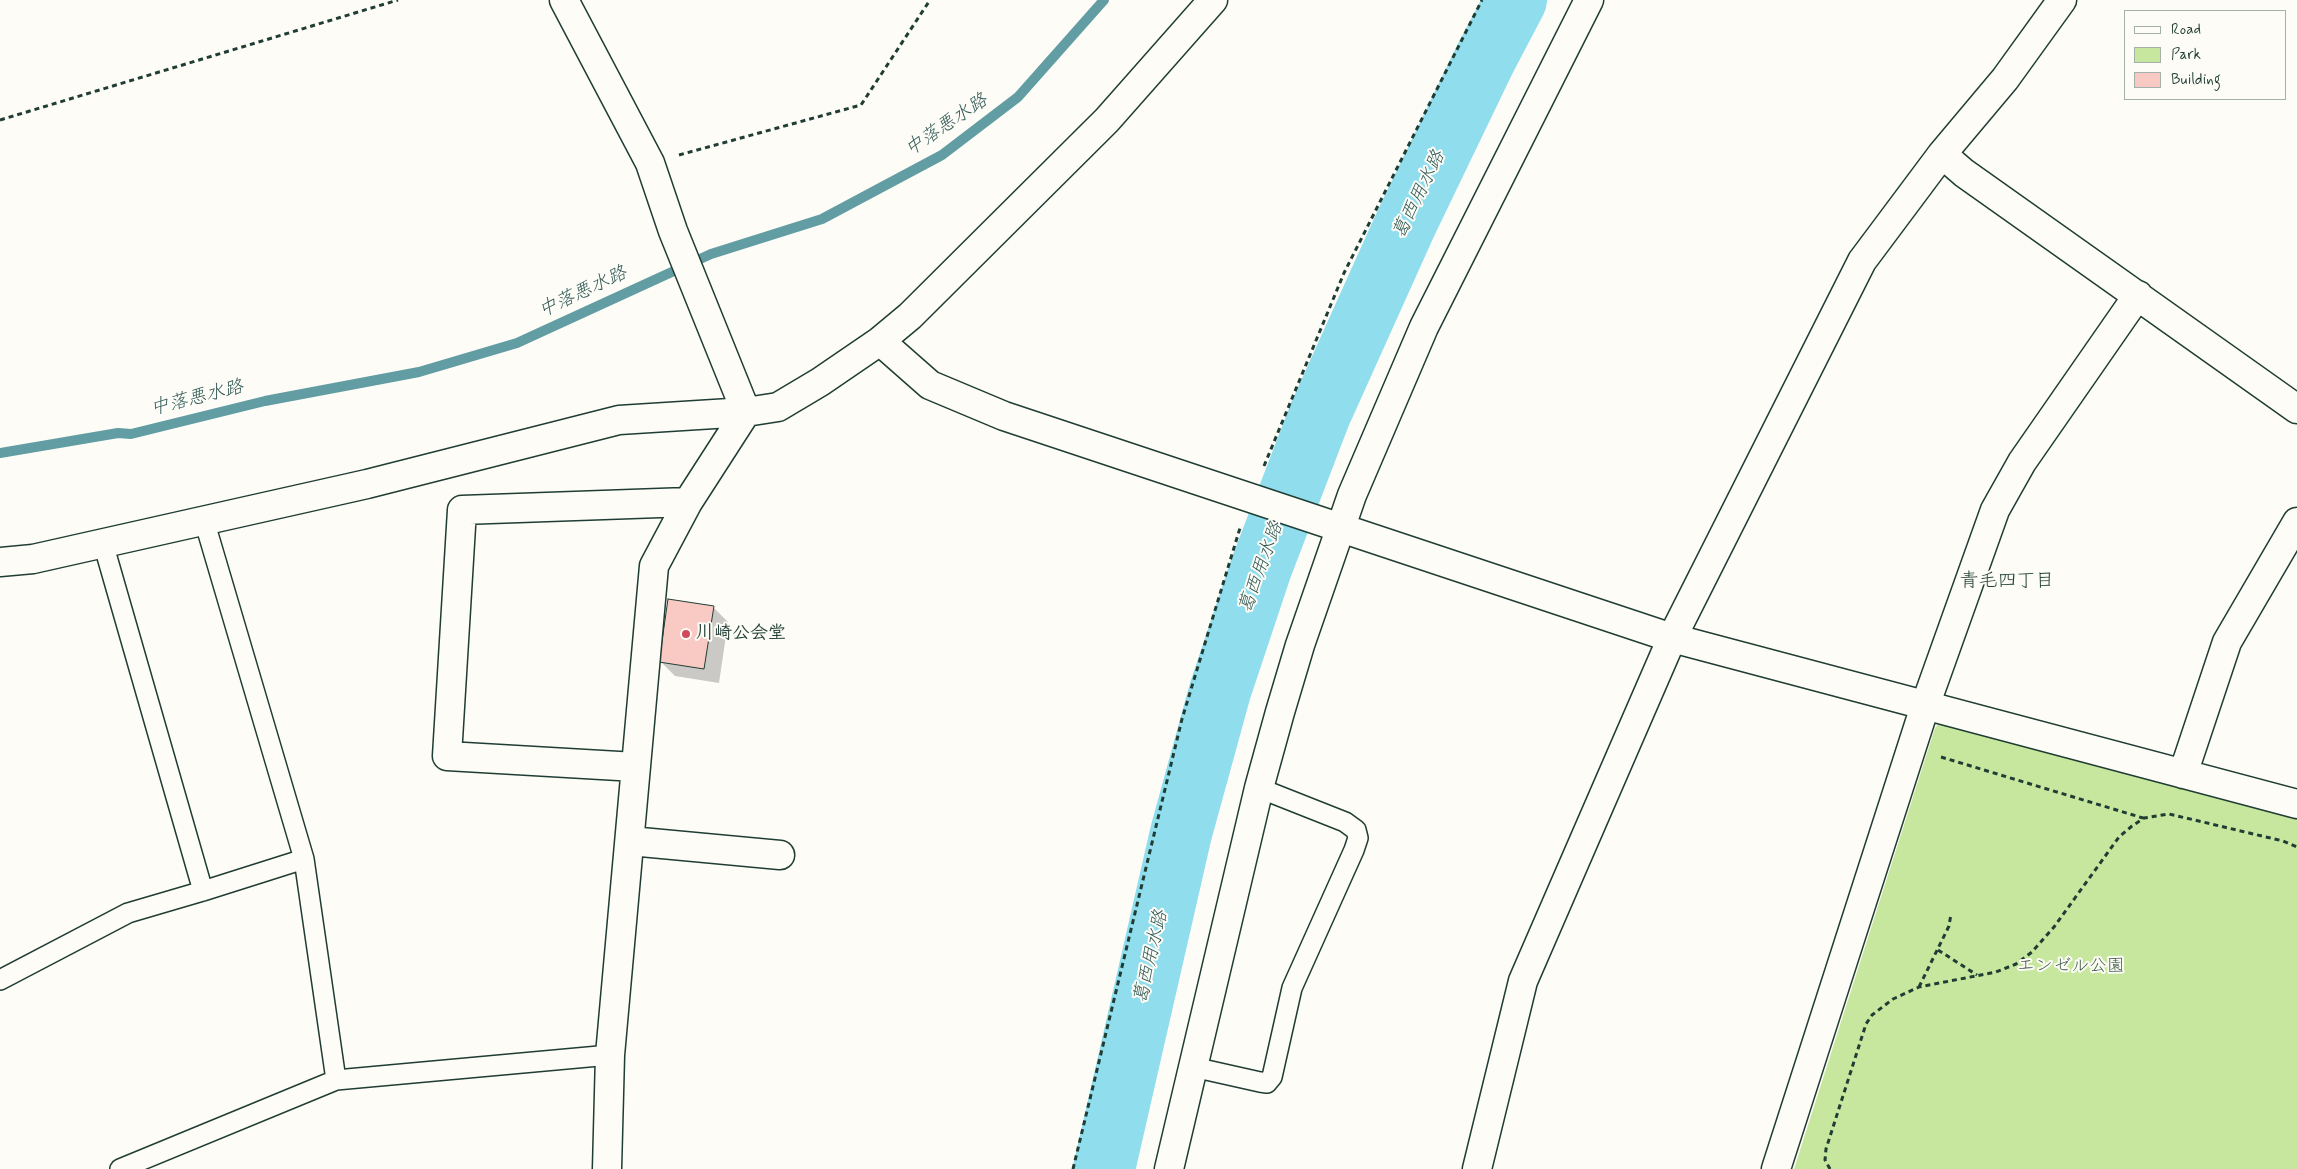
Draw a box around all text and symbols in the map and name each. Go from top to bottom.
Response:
legend [2124,10,2287,100]
text: Road [2171,20,2201,40]
text: Park [2171,45,2201,65]
text: Building [2171,70,2221,90]
water label: 中落悪水路 [901,90,993,162]
water label: 葛西用水路 [1389,147,1451,243]
water label: 中落悪水路 [535,263,631,323]
water label: 中落悪水路 [148,376,246,422]
water label: 葛西用水路 [1235,519,1289,617]
district label: 青毛四丁目 [1960,571,2054,593]
place label: 川崎公会堂 [696,623,786,645]
marker: 川崎公会堂 [680,628,692,640]
water label: 葛西用水路 [1130,908,1174,1006]
park label: エンゼル公園 [2017,956,2125,978]

